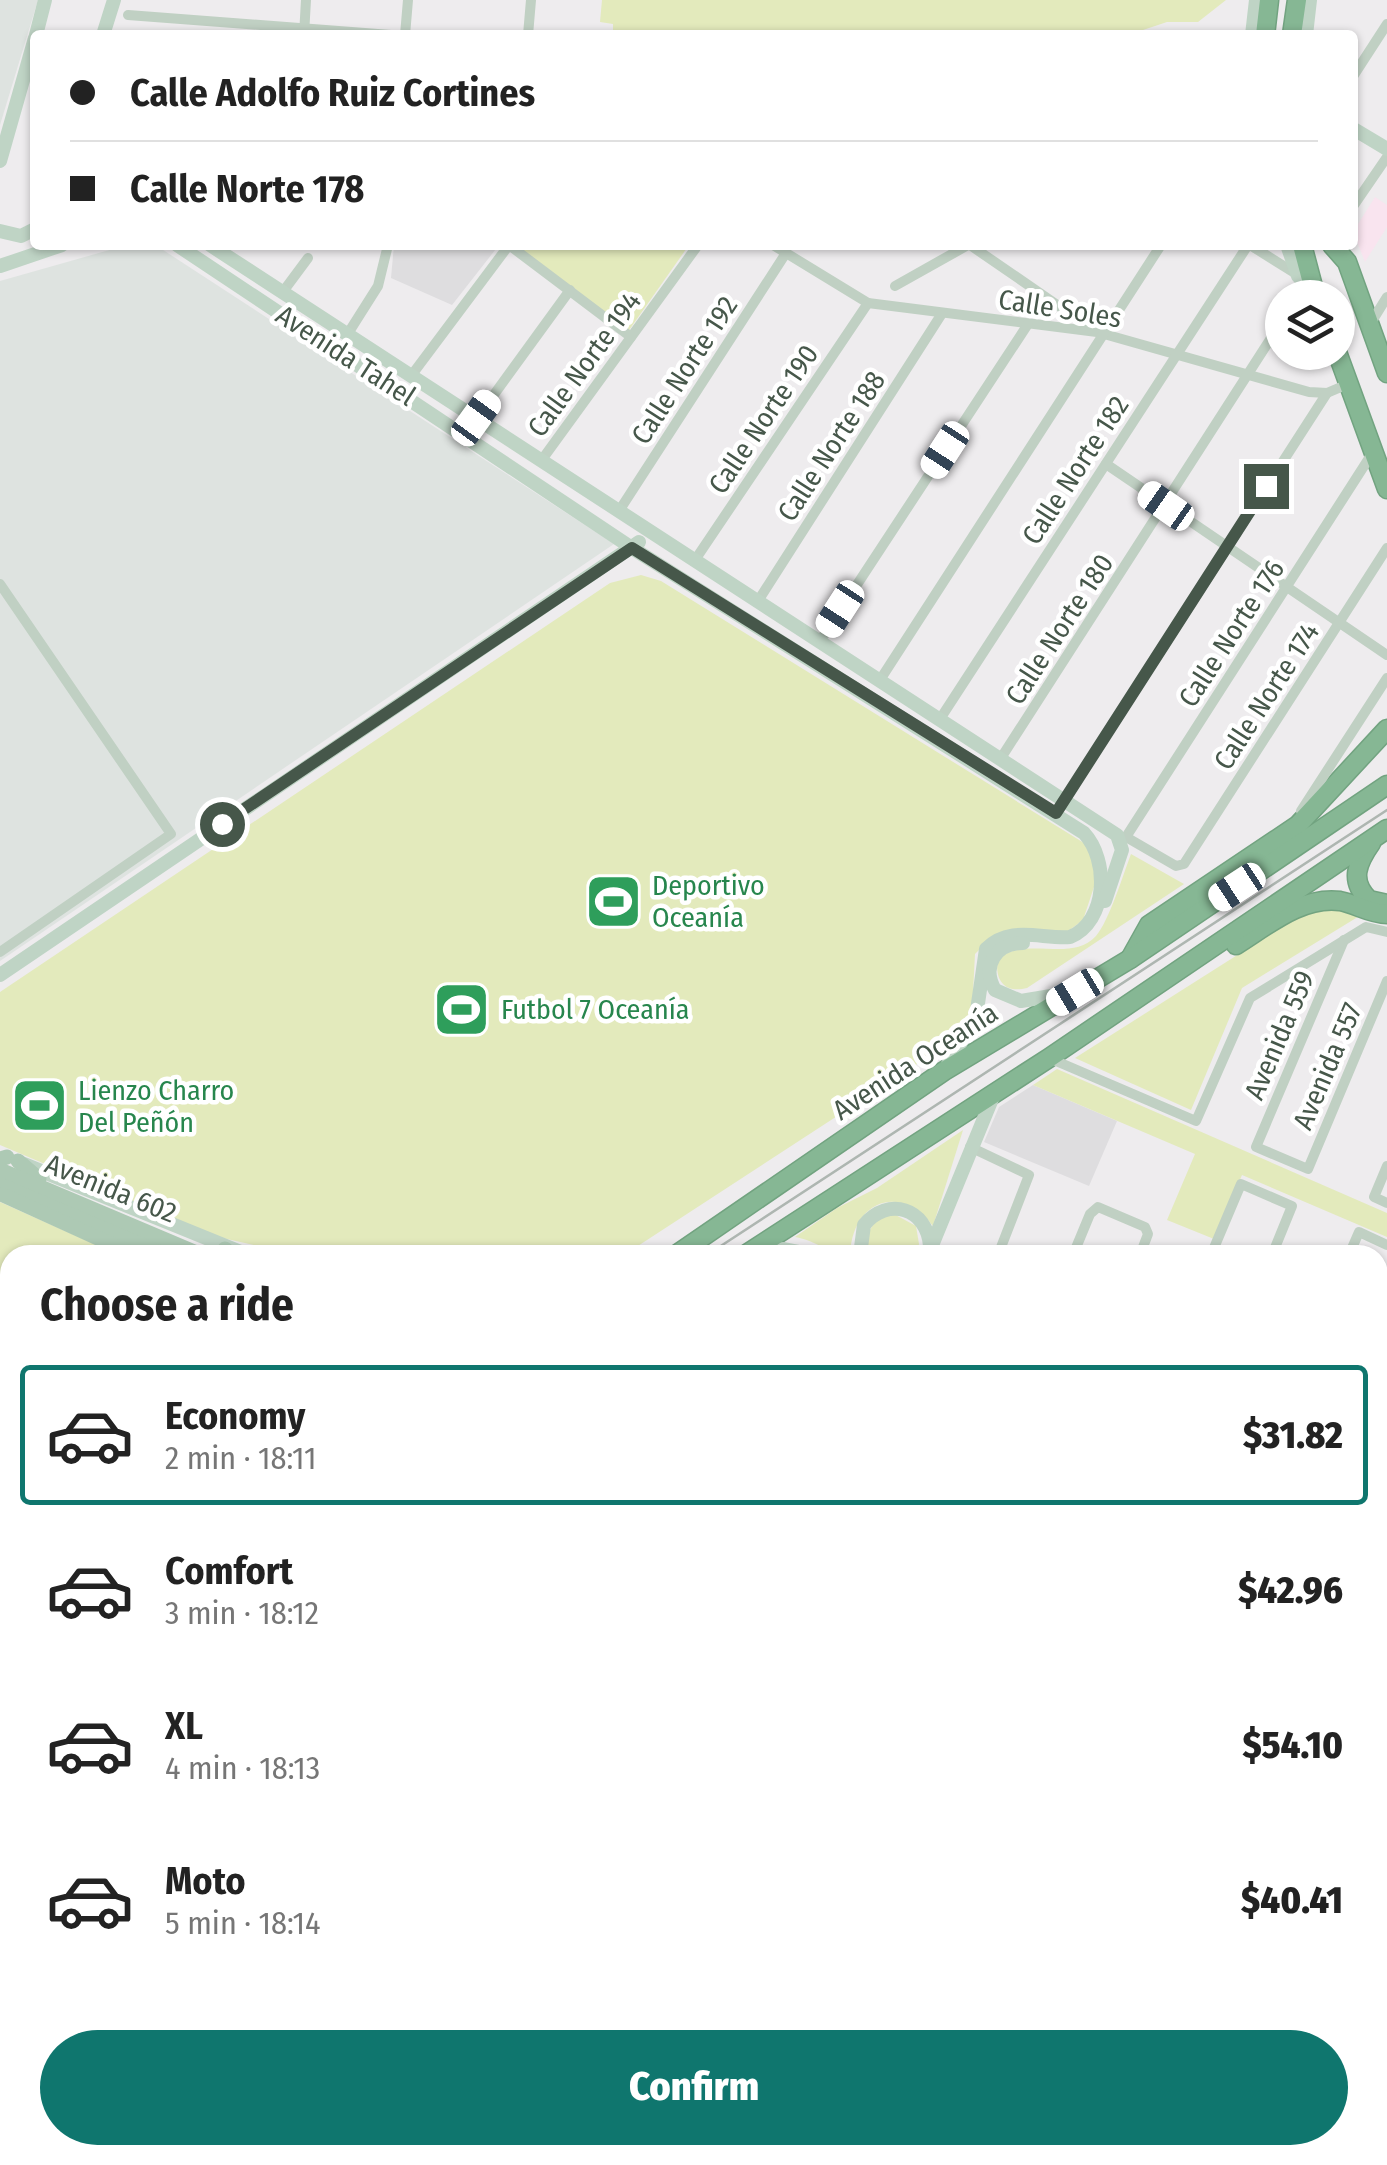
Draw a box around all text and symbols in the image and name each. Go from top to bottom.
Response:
text: Calle Adolfo Ruiz Cortines [130,70,535,116]
text: Calle Norte 178 [130,166,364,212]
map controls [1265,280,1355,370]
button: layers [1265,280,1355,370]
street label: Calle Soles [996,282,1124,334]
street label: Calle Norte 194 [521,285,648,443]
street label: Calle Norte 192 [624,290,744,450]
street label: Avenida Tahel [270,298,422,413]
street label: Calle Norte 190 [702,339,825,500]
street label: Calle Norte 188 [771,365,892,527]
car [446,385,506,451]
street label: Calle Norte 182 [1015,390,1136,551]
car [916,417,974,483]
route end [1244,464,1289,509]
car [1133,477,1199,535]
street label: Calle Norte 180 [999,548,1120,711]
street label: Calle Norte 176 [1172,554,1291,713]
car [811,576,869,642]
street label: Calle Norte 174 [1207,617,1326,776]
route start [200,802,245,847]
car [1204,858,1270,916]
place label: Deportivo Oceanía [652,869,765,934]
sports icon: Deportivo Oceanía [583,871,643,931]
car [1042,964,1108,1020]
street label: Avenida 559 [1238,966,1321,1105]
sports icon: Futbol 7 Oceanía [432,979,492,1039]
place label: Futbol 7 Oceanía [501,993,689,1026]
street label: Avenida Oceanía [827,996,1004,1127]
street label: Avenida 557 [1286,998,1369,1134]
place label: Lienzo Charro Del Peñón [78,1074,234,1139]
sports icon: Lienzo Charro Del Peñón [9,1076,69,1136]
street label: Avenida 602 [40,1147,181,1230]
text: Choose a ride [40,1278,294,1332]
icon: car [45,1390,135,1480]
text: Economy [165,1393,305,1439]
text: $31.82 [1243,1412,1343,1458]
text: 2 min · 18:11 [165,1439,316,1477]
icon: car [45,1545,135,1635]
text: Comfort [165,1548,293,1594]
text: $42.96 [1238,1567,1343,1613]
text: 3 min · 18:12 [165,1594,319,1632]
icon: car [45,1700,135,1790]
text: XL [165,1703,203,1749]
text: $54.10 [1242,1722,1343,1768]
text: 4 min · 18:13 [165,1749,320,1787]
icon: car [45,1855,135,1945]
text: Moto [165,1858,246,1904]
text: $40.41 [1241,1877,1343,1923]
text: 5 min · 18:14 [165,1904,321,1942]
button: Confirm [40,2030,1348,2145]

